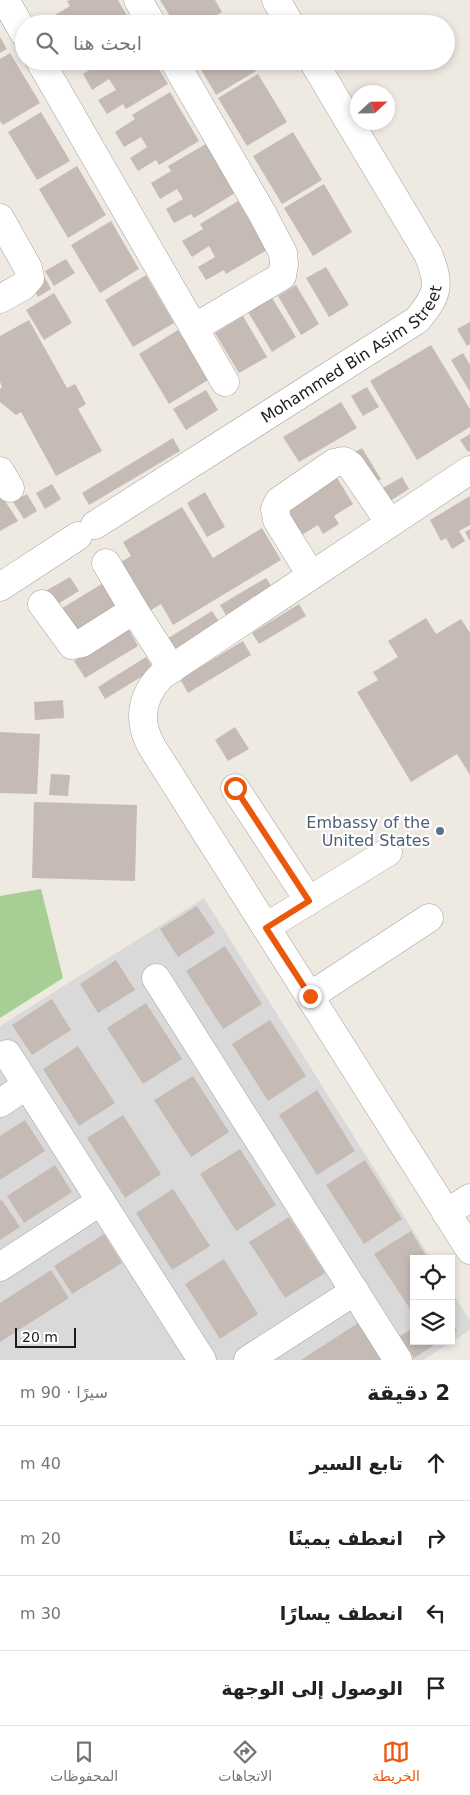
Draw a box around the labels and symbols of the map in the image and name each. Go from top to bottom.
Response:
north arrow [350,85,395,130]
street label: Mohammed Bin Asim Street [257,284,446,427]
route start [224,777,247,800]
place label: Embassy of the United States [306,813,430,850]
marker: Embassy of the United States [434,825,446,837]
route end [299,985,322,1008]
scale bar [15,1325,76,1348]

